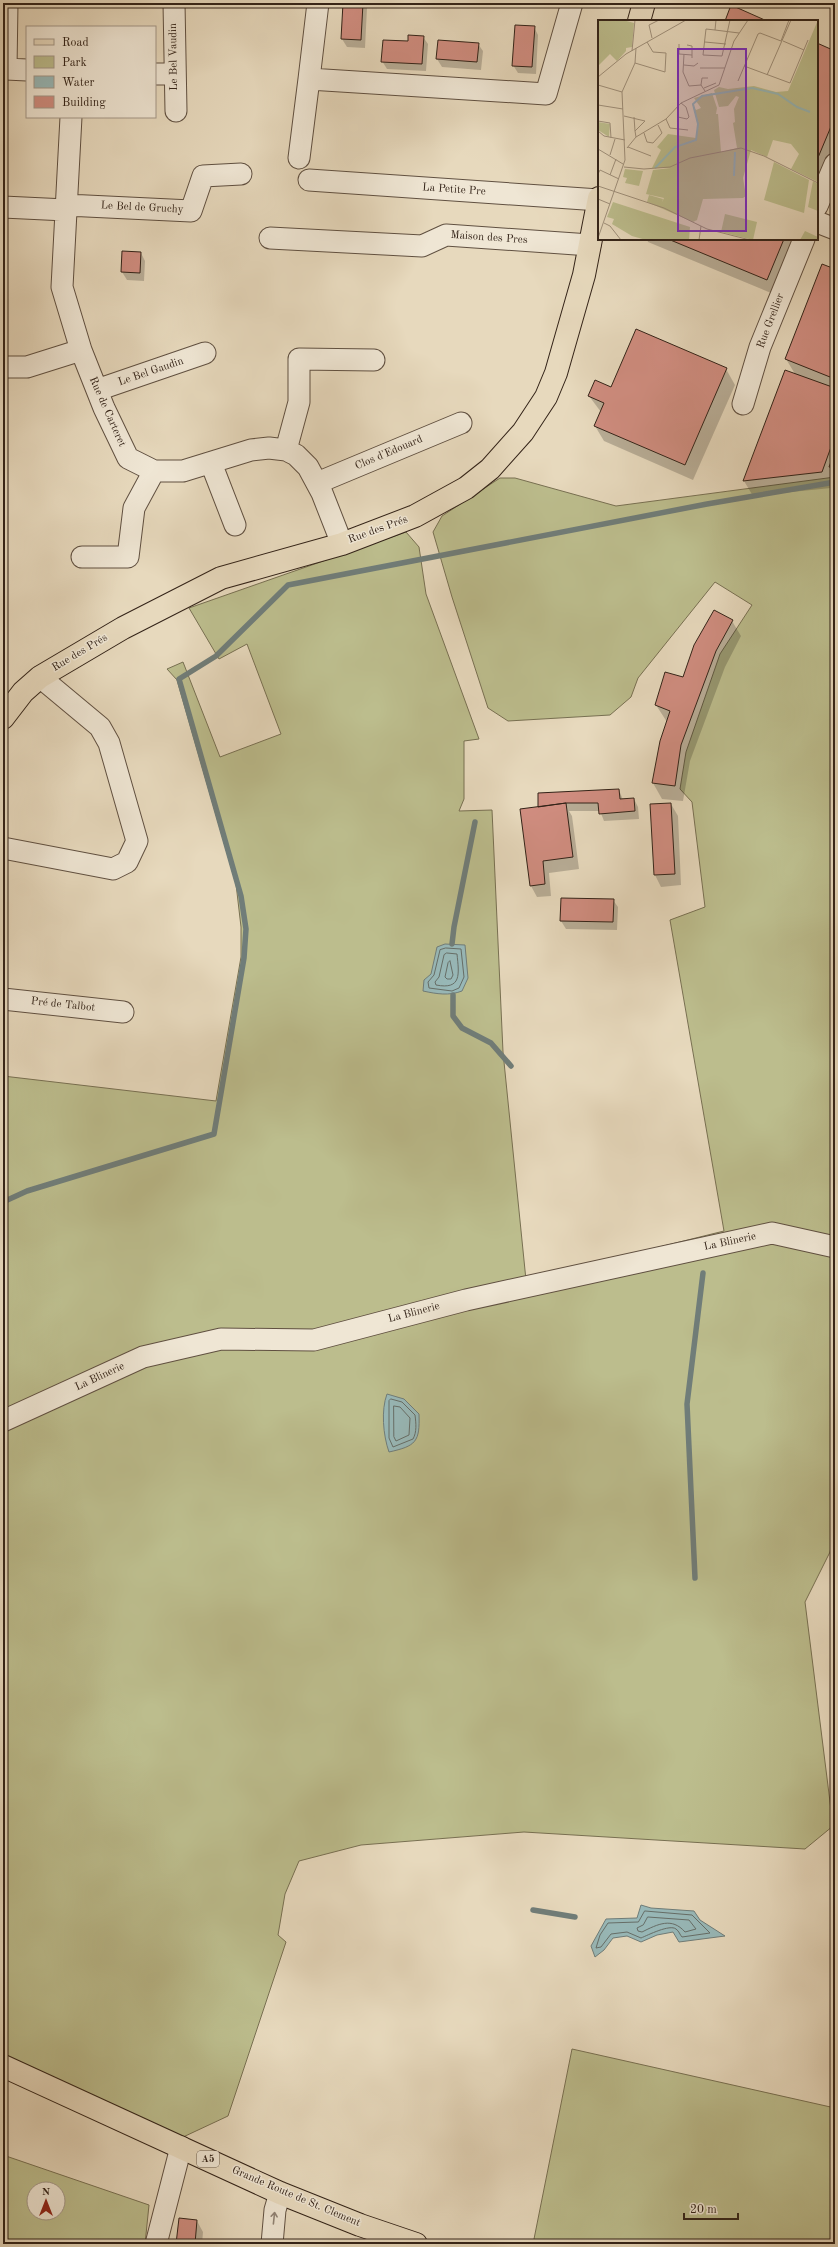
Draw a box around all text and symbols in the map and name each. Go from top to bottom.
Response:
inset map [598,20,818,240]
street label: Le Bel Vaudin [168,23,180,91]
legend [26,26,156,118]
text: Road [62,37,89,49]
text: Park [62,57,87,69]
text: Water [62,77,95,89]
text: Building [62,97,106,109]
street label: La Petite Pre [422,182,486,198]
street label: Le Bel de Gruchy [100,200,184,216]
street label: Maison des Pres [450,230,528,246]
street label: Rue Grellier [755,292,787,350]
street label: Le Bel Gaudin [117,356,185,388]
street label: Rue de Carteret [87,375,127,449]
street label: Clos d'Edouard [354,434,425,472]
street label: Rue des Prés [347,514,409,546]
street label: Rue des Prés [50,632,110,674]
street label: Pré de Talbot [30,996,96,1014]
street label: La Blinerie [703,1231,757,1253]
street label: La Blinerie [387,1301,441,1325]
street label: La Blinerie [74,1361,126,1393]
road number: A5 [197,2151,219,2167]
street label: Grande Route de St. Clement [230,2165,362,2229]
north arrow [26,2181,66,2221]
text: N [42,2187,51,2198]
scale bar [684,2195,738,2221]
text: 20 m [690,2204,717,2216]
one-way arrow [271,2212,278,2225]

